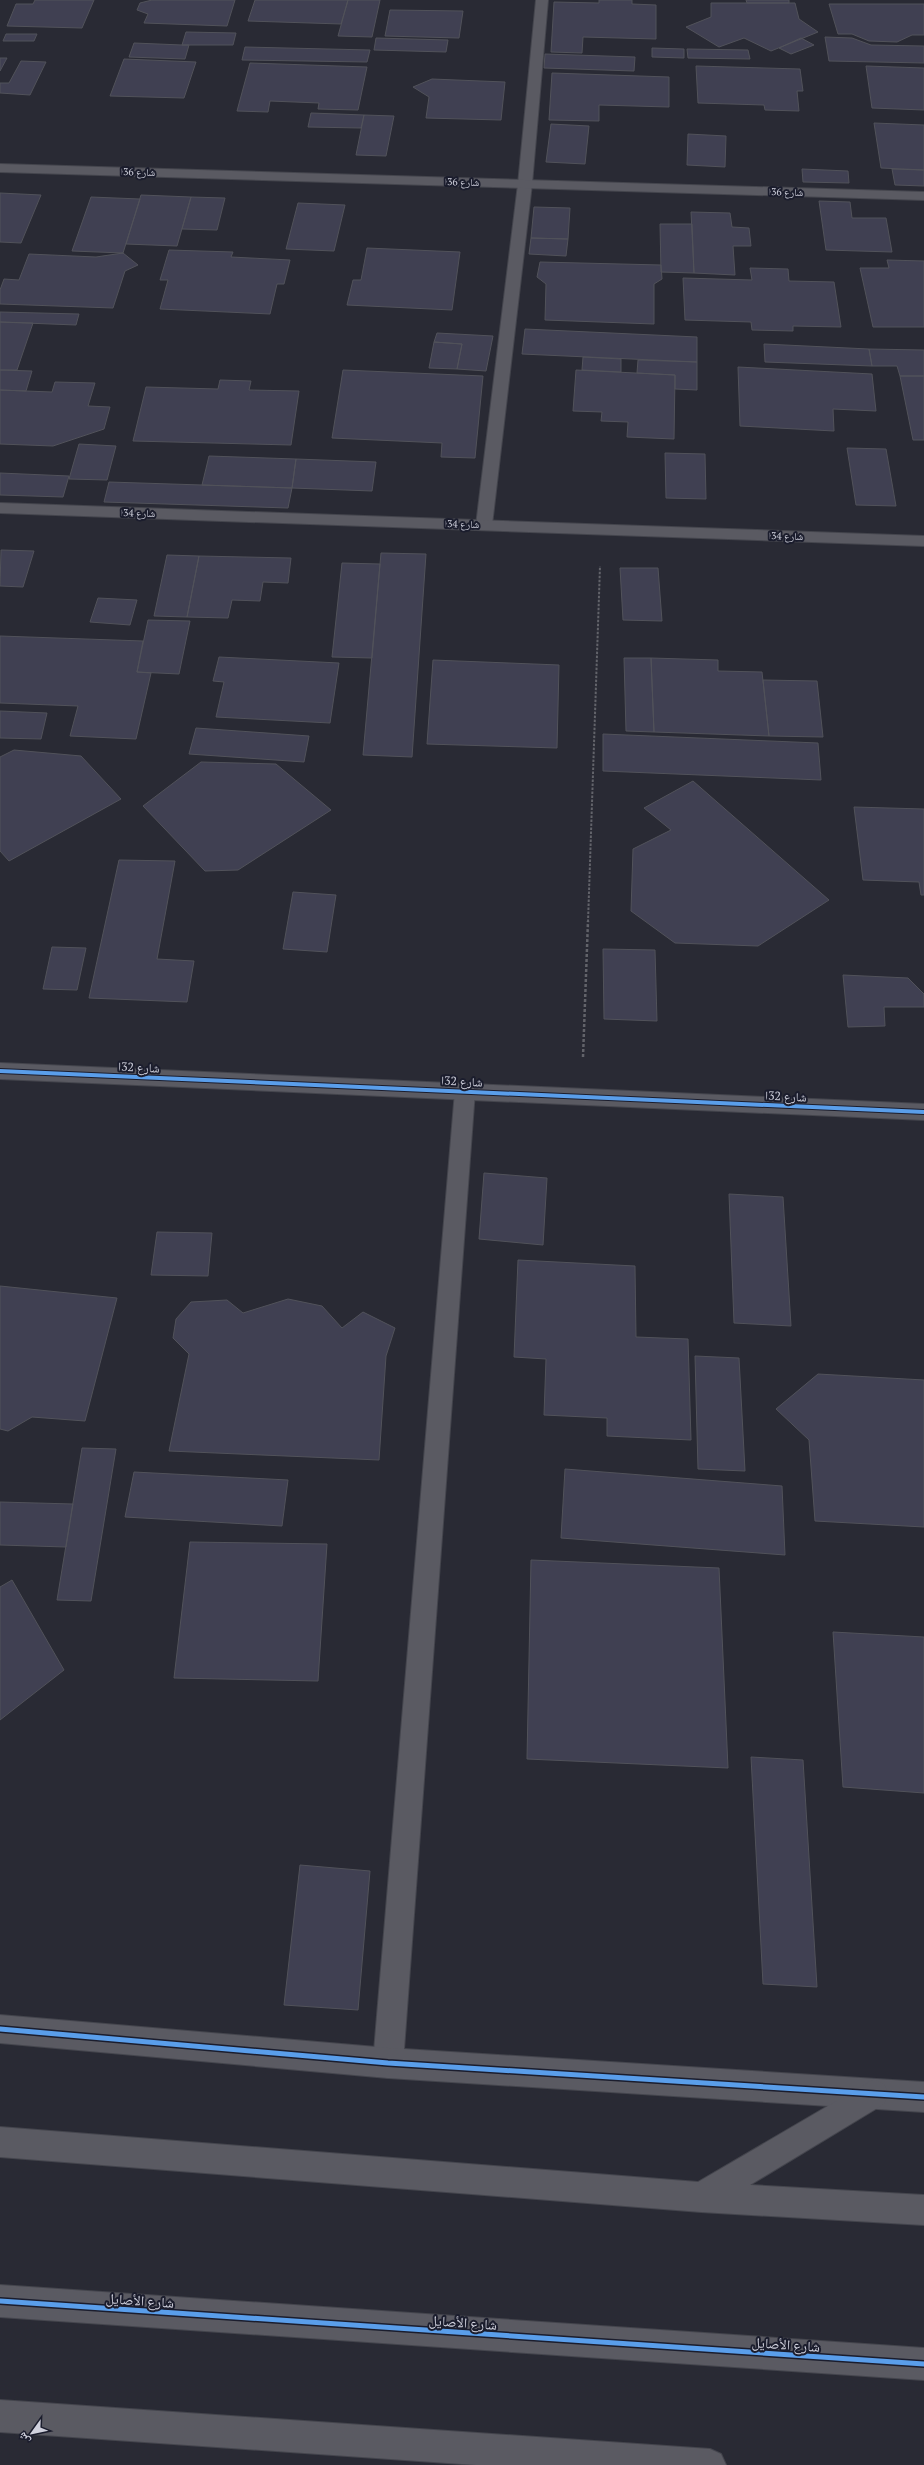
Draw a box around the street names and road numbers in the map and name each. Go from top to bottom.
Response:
street label: شارع 36ا [121,165,156,179]
street label: شارع 36ا [445,175,480,189]
street label: شارع 36ا [769,185,804,199]
street label: شارع 34ا [121,506,156,520]
street label: شارع 34ا [445,517,480,531]
street label: شارع 34ا [769,529,804,543]
street label: شارع 32ا [118,1058,160,1077]
street label: شارع 32ا [441,1072,483,1091]
street label: شارع 32ا [765,1087,807,1106]
street label: شارع الأصايل [105,2288,175,2313]
street label: شارع الأصايل [428,2310,498,2335]
street label: شارع الأصايل [751,2332,821,2357]

